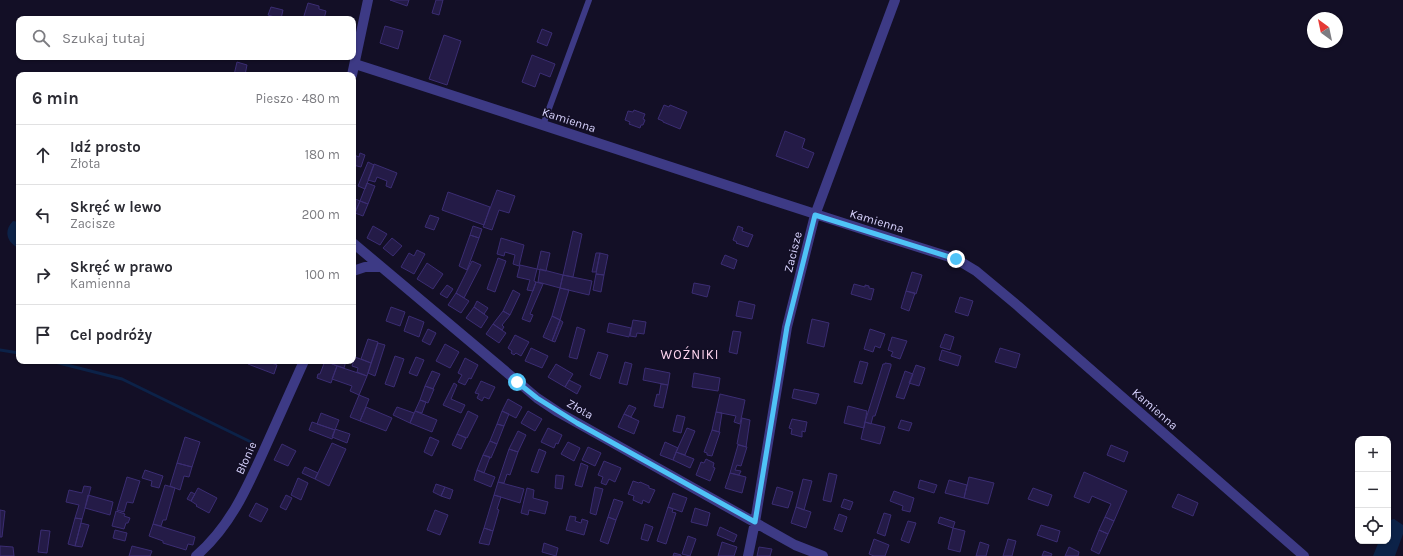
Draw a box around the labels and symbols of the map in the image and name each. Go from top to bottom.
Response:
north arrow [1307,12,1343,48]
street label: Kamienna [540,105,598,135]
street label: Kamienna [848,206,906,236]
street label: Zacisze [781,230,805,274]
route end [947,250,965,268]
district label: WOŹNIKI [661,345,719,362]
route start [508,373,526,391]
street label: Kamienna [1129,385,1181,433]
street label: Złota [564,396,596,422]
street label: Błonie [233,439,259,477]

